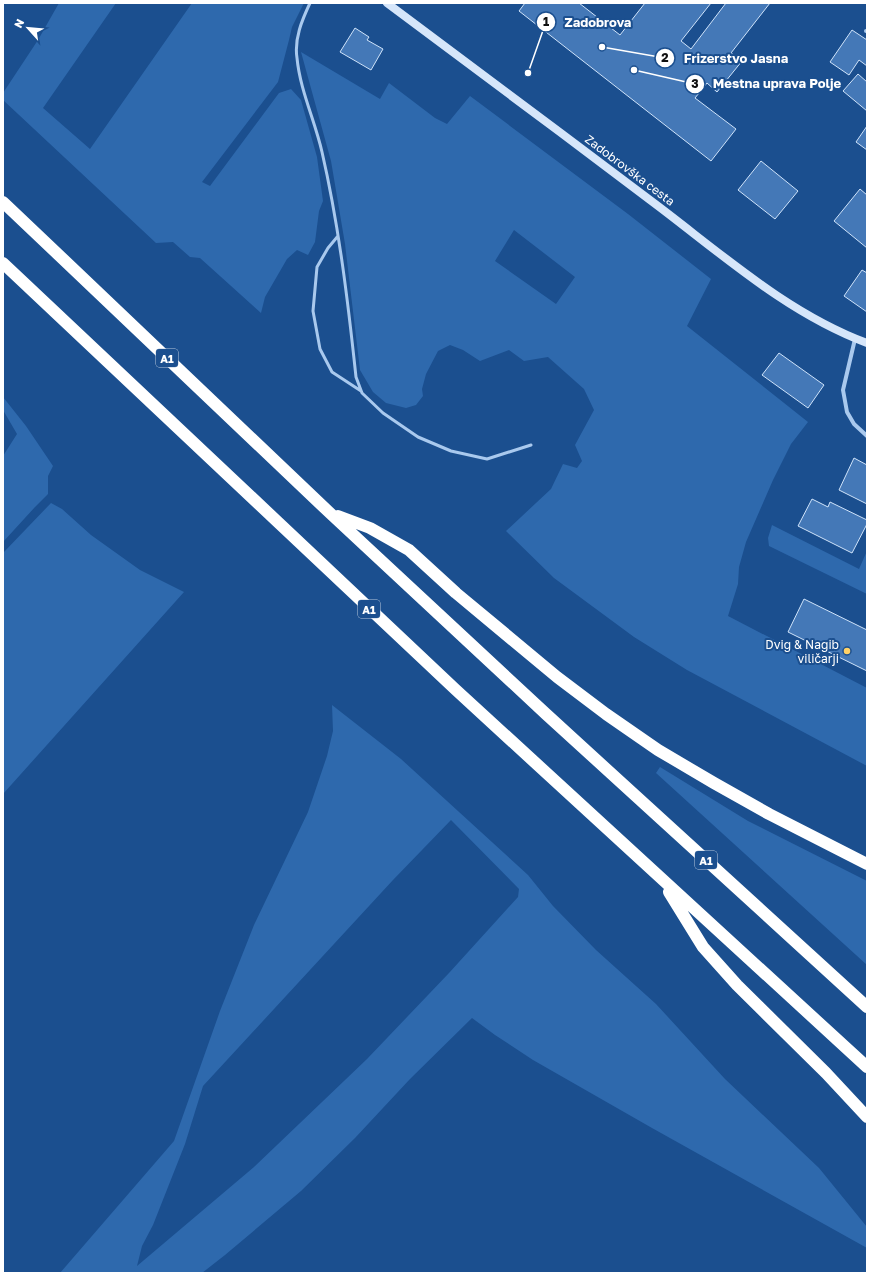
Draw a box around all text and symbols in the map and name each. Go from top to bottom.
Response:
north arrow [8,8,48,48]
callout: Zadobrova [536,9,639,34]
text: 1 [543,14,549,29]
text: Zadobrova [565,14,632,30]
text: N [11,17,26,30]
callout: Frizerstvo Jasna [655,46,796,71]
text: 2 [661,50,669,65]
text: Frizerstvo Jasna [684,50,789,66]
callout: Mestna uprava Polje [685,71,849,96]
text: Mestna uprava Polje [713,75,842,91]
text: 3 [691,76,699,91]
street label: Zadobrovška cesta [582,131,678,209]
road number: A1 [156,349,178,367]
road number: A1 [358,600,380,618]
place label: Dvig & Nagib viličarji [765,637,839,666]
marker: Dvig & Nagib viličarji [842,646,852,656]
road number: A1 [695,851,717,869]

